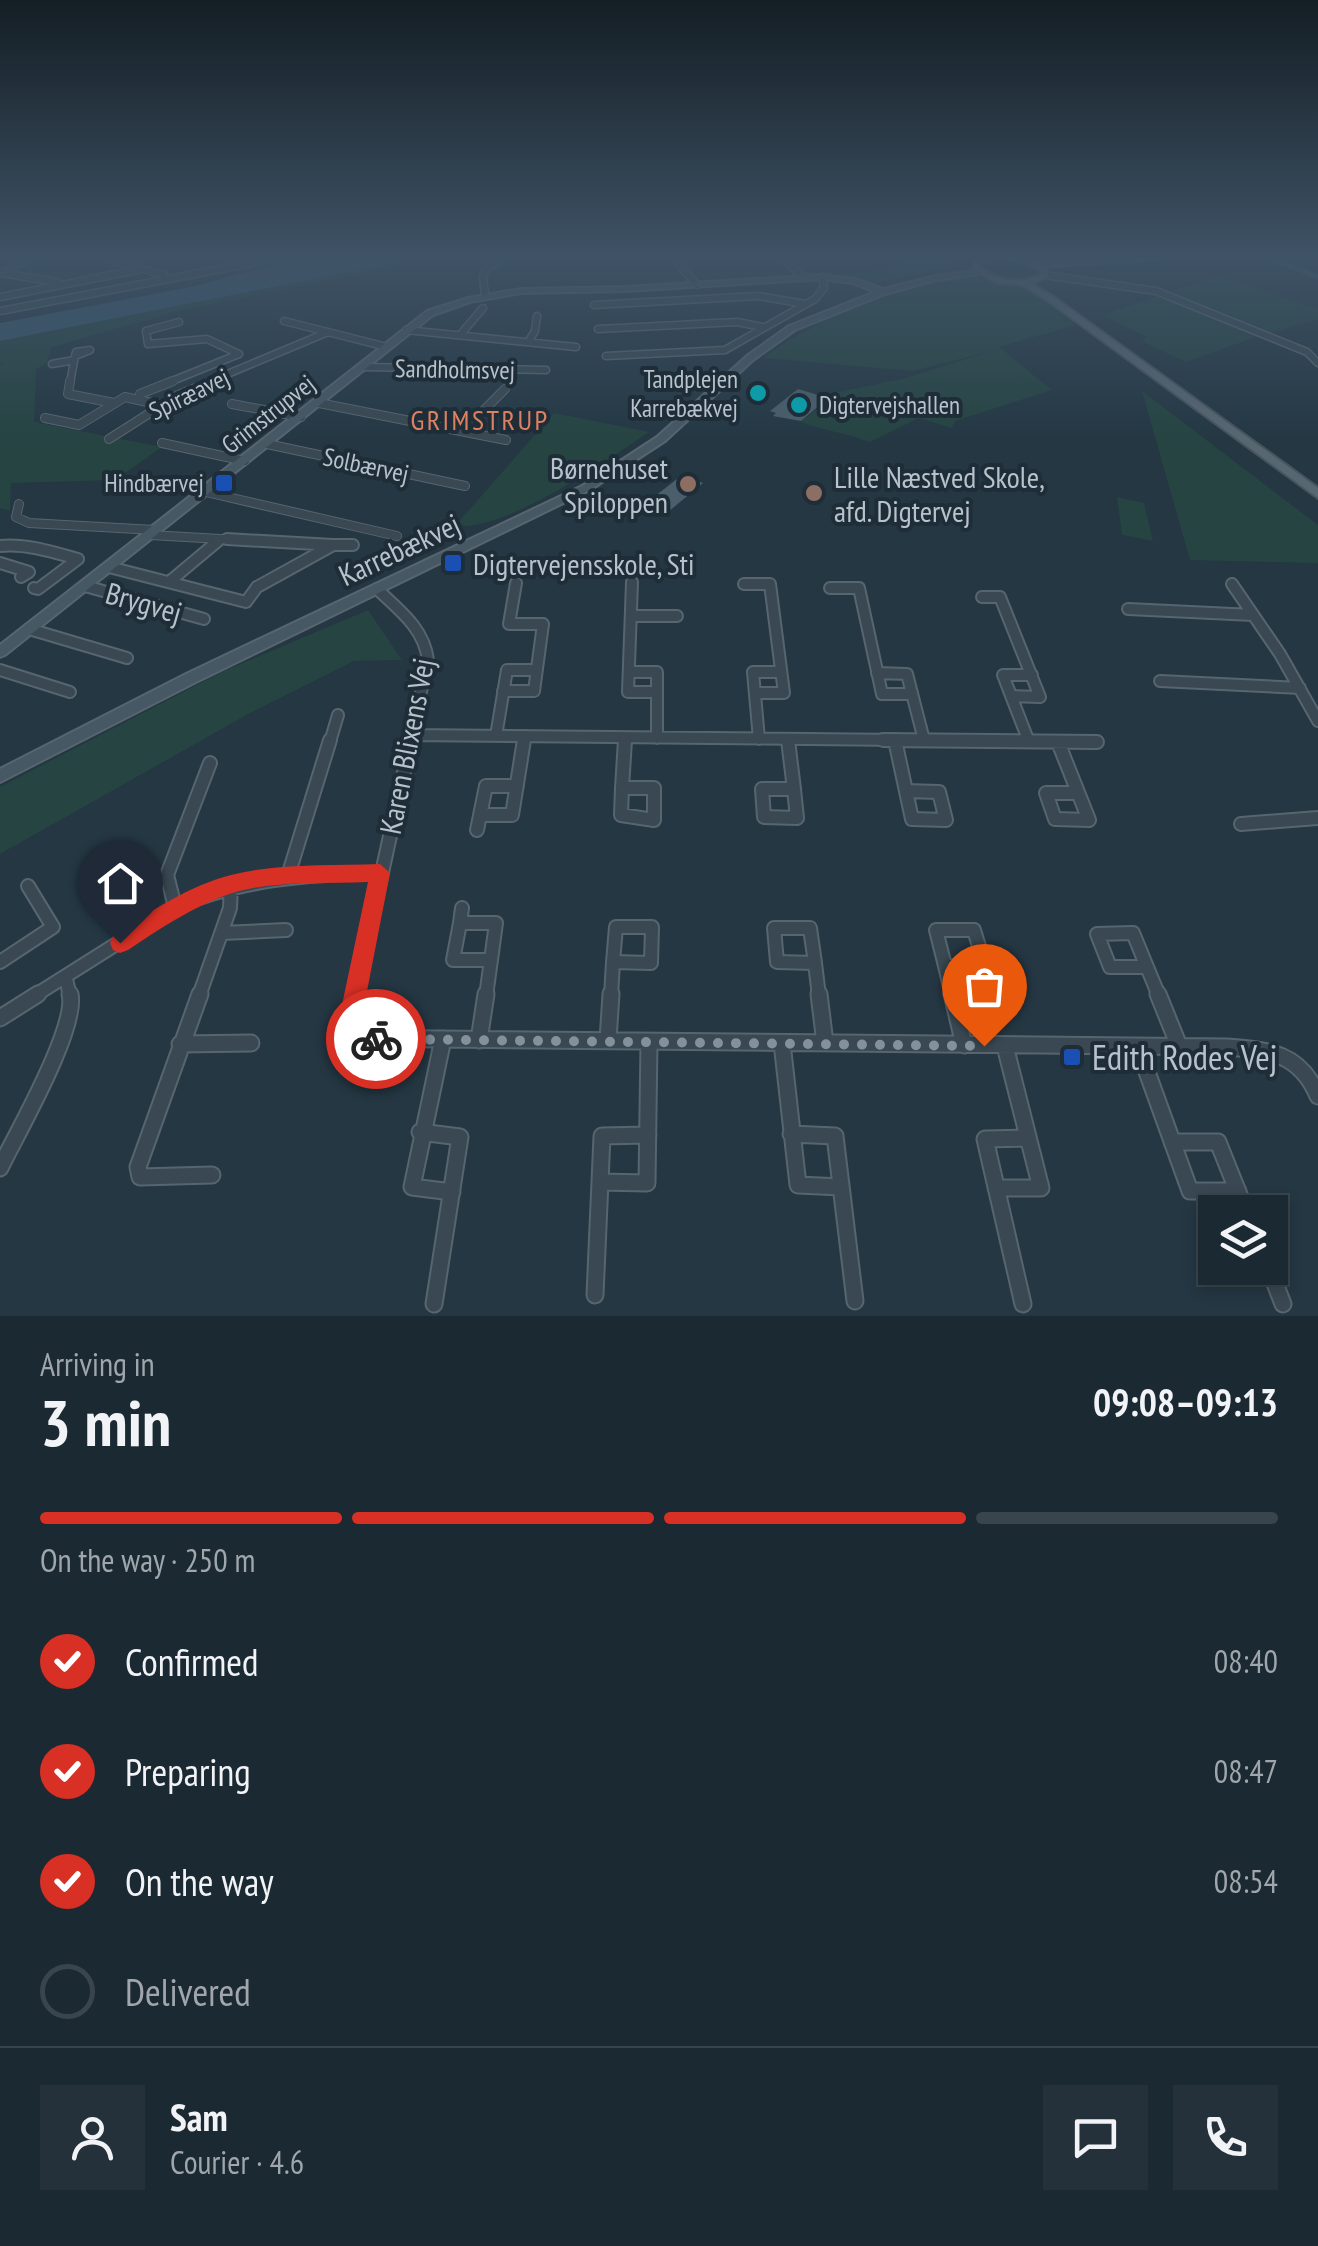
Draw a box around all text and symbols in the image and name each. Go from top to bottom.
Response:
street label: Sandholmsvej [395,352,515,386]
street label: Spiræavej [144,361,234,427]
place label: Tandplejen Karrebækvej [630,363,738,424]
street label: Grimstrupvej [215,368,321,460]
marker: Tandplejen Karrebækvej [747,382,769,404]
place label: Digtervejshallen [819,389,960,421]
marker: Digtervejshallen [788,394,810,416]
district label: GRIMSTRUP [410,401,550,438]
street label: Solbærvej [320,440,412,490]
place label: Børnehuset Spiloppen [550,448,669,521]
place label: Lille Næstved Skole, afd. Digtervej [834,457,1045,530]
place label: Hindbærvej [104,467,204,499]
marker: Hindbærvej [213,472,235,494]
marker: Børnehuset Spiloppen [677,473,699,495]
marker: Lille Næstved Skole, afd. Digtervej [803,482,825,504]
street label: Karrebækvej [332,504,466,594]
place label: Digtervejensskole, Sti [473,544,694,583]
marker: Digtervejensskole, Sti [442,552,464,574]
street label: Brygvej [102,573,186,631]
street label: Karen Blixens Vej [370,655,442,837]
pin [78,841,163,944]
icon: home [93,856,148,911]
pin [942,944,1027,1047]
icon: bag [957,959,1012,1014]
courier [326,989,426,1089]
icon: bike [349,1012,404,1067]
place label: Edith Rodes Vej [1092,1034,1277,1080]
marker: Edith Rodes Vej [1061,1046,1083,1068]
map controls [1198,1195,1288,1285]
button: layers [1198,1195,1288,1285]
text: Arriving in [40,1343,155,1385]
text: 09:08–09:13 [1093,1377,1278,1426]
text: 3 min [40,1380,171,1464]
text: On the way · 250 m [40,1539,255,1581]
icon: check [40,1634,95,1689]
text: Confirmed [125,1637,258,1686]
text: 08:40 [1214,1640,1278,1682]
icon: check [40,1744,95,1799]
text: Preparing [125,1747,251,1796]
text: 08:47 [1214,1750,1278,1792]
icon: check [40,1854,95,1909]
text: On the way [125,1857,273,1906]
text: 08:54 [1214,1860,1278,1902]
text: Delivered [125,1967,251,2016]
button: person [40,2085,145,2190]
button: chat [1043,2085,1148,2190]
button: phone [1173,2085,1278,2190]
text: Sam [170,2092,228,2141]
text: Courier · 4.6 [170,2141,304,2183]

